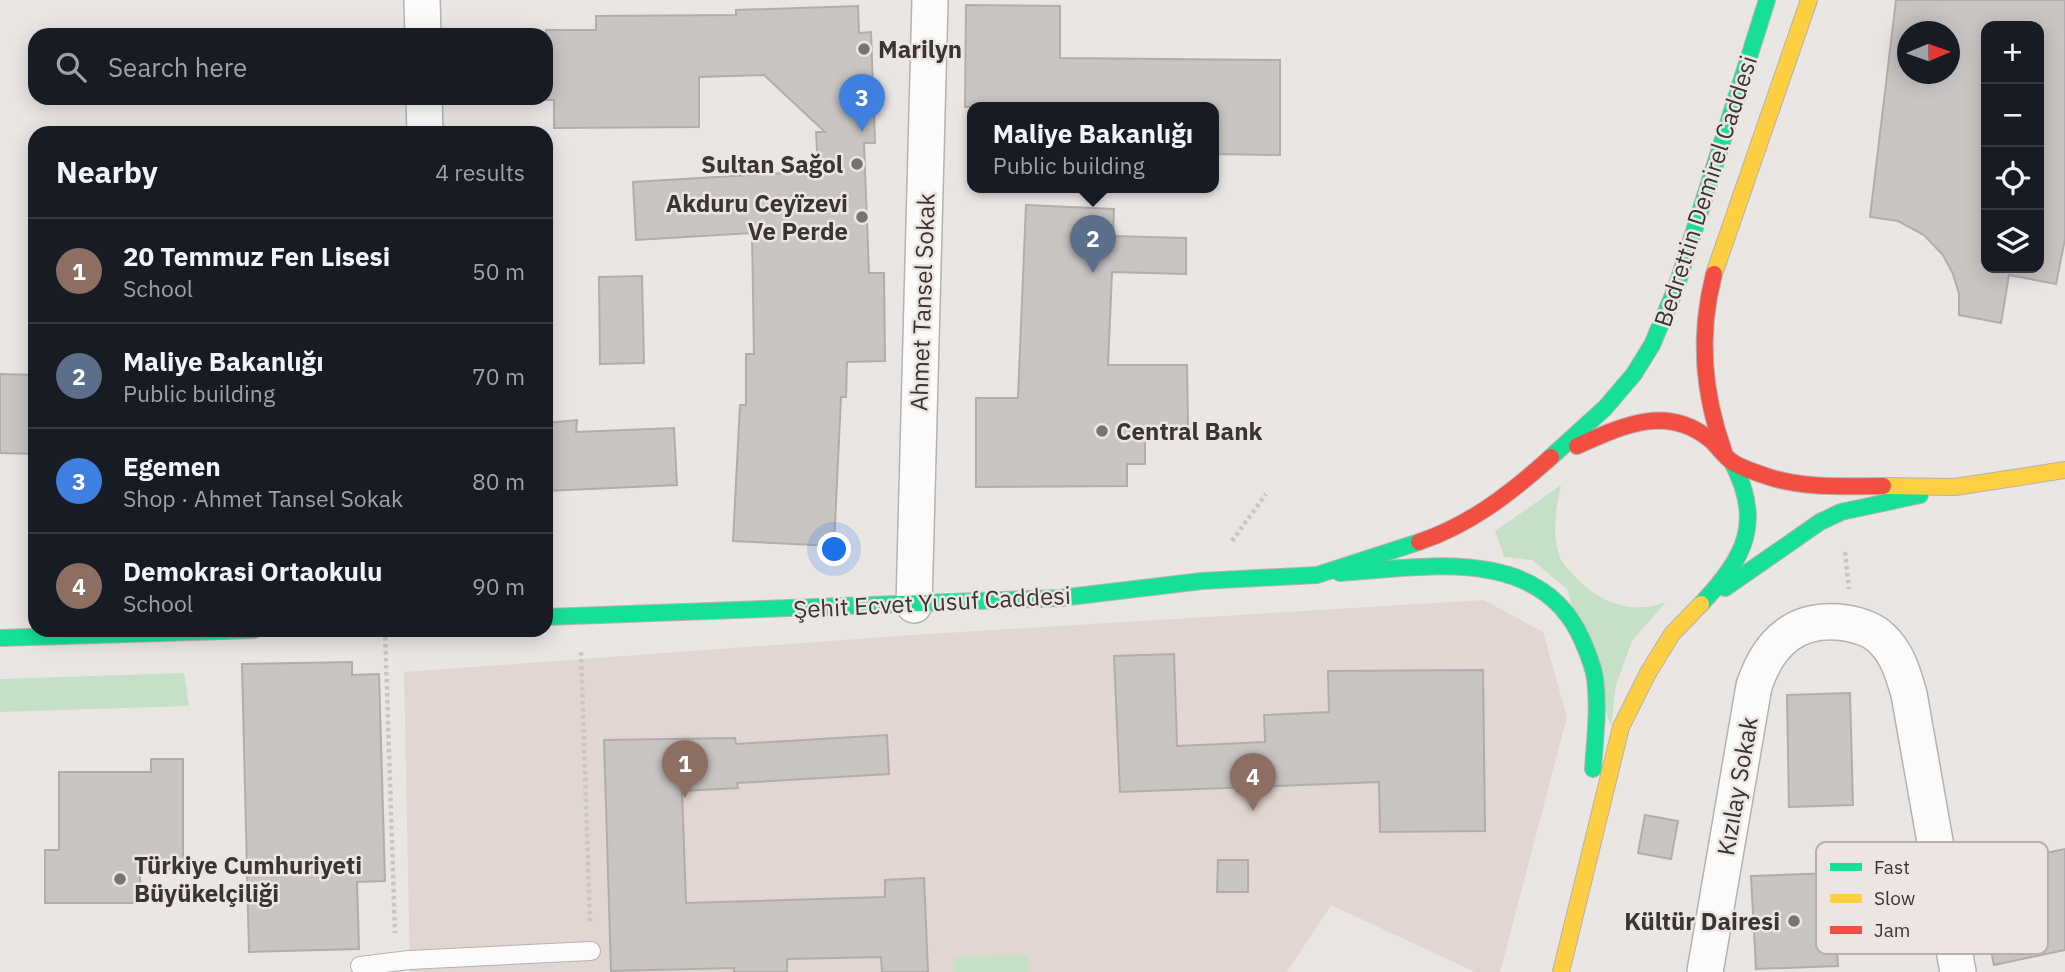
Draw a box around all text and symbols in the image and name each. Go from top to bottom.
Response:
north arrow [1897,21,1960,84]
map controls [1981,21,2044,273]
button: + [1981,21,2044,84]
search box [28,28,553,105]
place label: Marilyn [878,33,962,65]
marker: Marilyn [856,41,872,57]
icon: search [52,48,90,86]
text: Search here [108,50,247,84]
street label: Bedrettin Demirel Caddesi [1646,51,1764,331]
pin: 3 [839,74,885,132]
button: − [1981,84,2044,147]
popup [967,102,1219,193]
text: Maliye Bakanlığı [993,116,1193,150]
button: locate [1981,147,2044,210]
place label: Sultan Sağol [701,148,843,180]
text: Public building [993,150,1145,180]
text: Nearby [56,152,158,191]
marker: Sultan Sağol [849,156,865,172]
text: 4 results [435,157,525,187]
place label: Akduru Ceyïzevi Ve Perde [666,187,848,247]
street label: Ahmet Tansel Sokak [902,192,942,412]
marker: Akduru Ceyïzevi Ve Perde [854,209,870,225]
button: layers [1981,210,2044,273]
pin: 2 [1070,215,1116,273]
text: 20 Temmuz Fen Lisesi [123,239,390,273]
text: 1 [72,256,86,286]
text: 50 m [472,256,525,286]
text: School [123,273,193,303]
text: Maliye Bakanlığı [123,344,324,378]
text: 2 [72,361,86,391]
text: 70 m [472,361,525,391]
text: Public building [123,378,275,408]
place label: Central Bank [1116,415,1263,447]
marker: Central Bank [1094,423,1110,439]
text: Egemen [123,449,221,483]
text: 3 [72,466,86,496]
text: 80 m [472,466,525,496]
text: Shop · Ahmet Tansel Sokak [123,483,403,513]
your location [817,532,851,566]
text: Demokrasi Ortaokulu [123,554,382,588]
text: 4 [72,571,86,601]
text: 90 m [472,571,525,601]
street label: Şehit Ecvet Yusuf Caddesi [792,579,1072,625]
text: School [123,588,193,618]
street label: Kızılay Sokak [1709,714,1765,858]
pin: 1 [662,740,708,798]
pin: 4 [1230,753,1276,811]
legend [1816,842,2048,954]
place label: Türkiye Cumhuriyeti Büyükelçiliği [134,849,362,909]
text: Fast [1874,855,1910,879]
marker: Türkiye Cumhuriyeti Büyükelçiliği [112,871,128,887]
text: Slow [1874,886,1915,910]
place label: Kültür Dairesi [1624,905,1780,937]
marker: Kültür Dairesi [1786,913,1802,929]
text: Jam [1874,918,1910,942]

